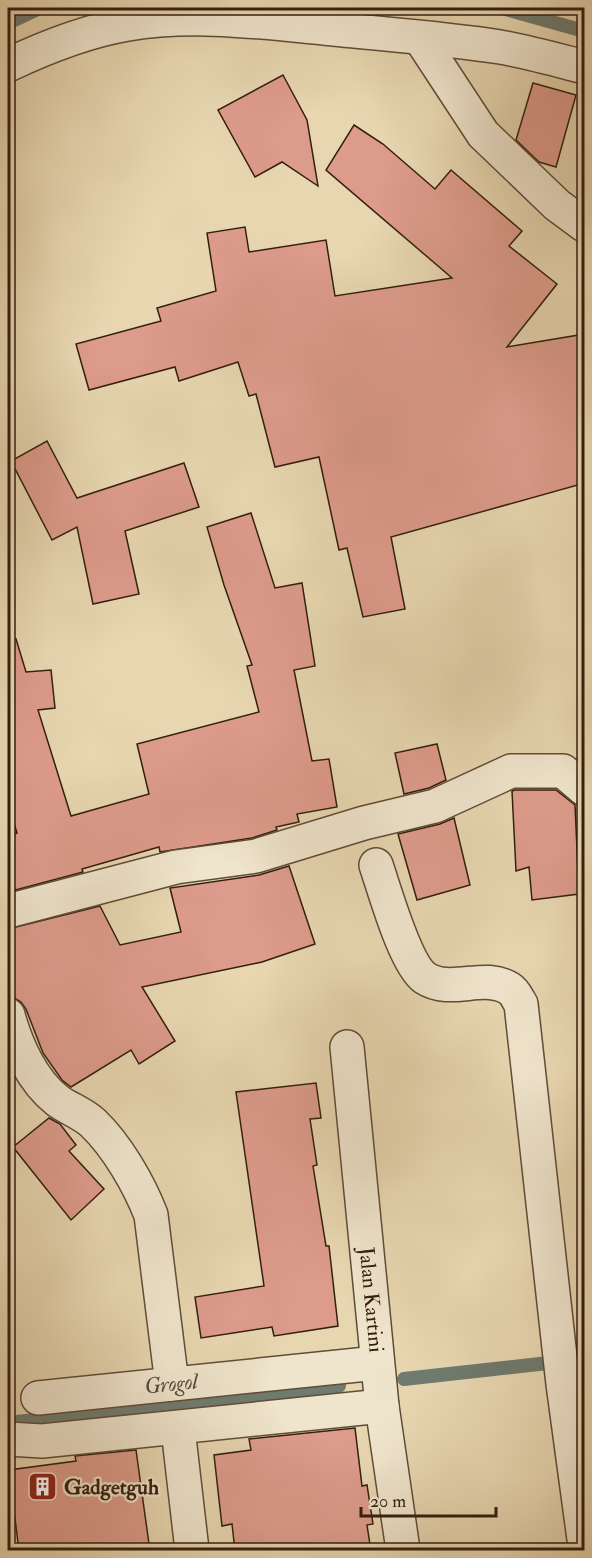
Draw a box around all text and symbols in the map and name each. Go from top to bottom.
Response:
street label: Jalan Kartini [353,1245,390,1354]
water label: Grogol [143,1367,201,1401]
building icon: Gadgetguh [27,1471,59,1503]
place label: Gadgetguh [64,1474,159,1501]
scale bar [361,1480,496,1518]
text: 20 m [370,1490,406,1513]

